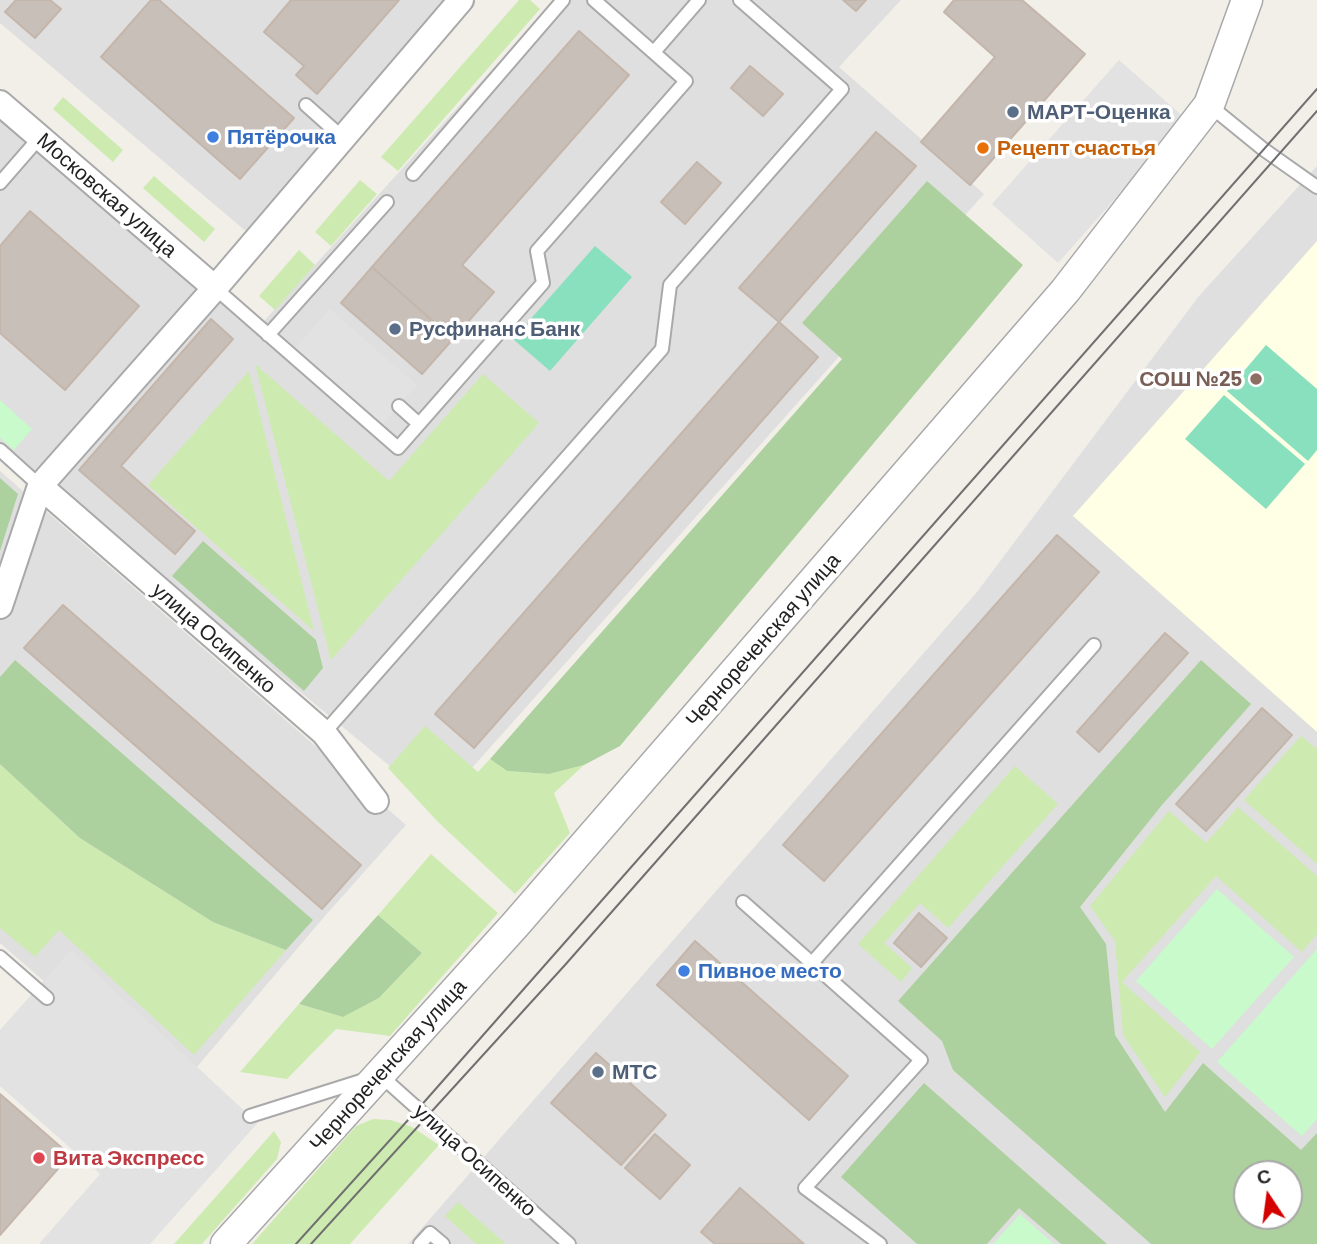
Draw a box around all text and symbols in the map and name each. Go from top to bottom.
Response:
place label: МАРТ-Оценка [1027,99,1171,125]
marker: МАРТ-Оценка [1005,104,1021,120]
place label: Пятёрочка [227,124,336,150]
street label: Московская улица [32,127,182,263]
marker: Пятёрочка [205,129,221,145]
place label: Рецепт счастья [997,135,1156,161]
marker: Рецепт счастья [975,140,991,156]
place label: Русфинанс Банк [409,316,580,342]
marker: Русфинанс Банк [387,321,403,337]
place label: СОШ №25 [1139,366,1242,392]
marker: СОШ №25 [1248,371,1264,387]
street label: Чернореченская улица [680,548,846,732]
street label: улица Осипенко [147,577,281,699]
place label: Пивное место [698,958,842,984]
marker: Пивное место [676,963,692,979]
street label: Чернореченская улица [304,974,472,1156]
place label: МТС [612,1059,657,1085]
marker: МТС [590,1064,606,1080]
street label: улица Осипенко [409,1098,541,1222]
place label: Вита Экспресс [53,1145,204,1171]
marker: Вита Экспресс [31,1150,47,1166]
north arrow [1233,1160,1303,1230]
text: С [1254,1163,1273,1189]

